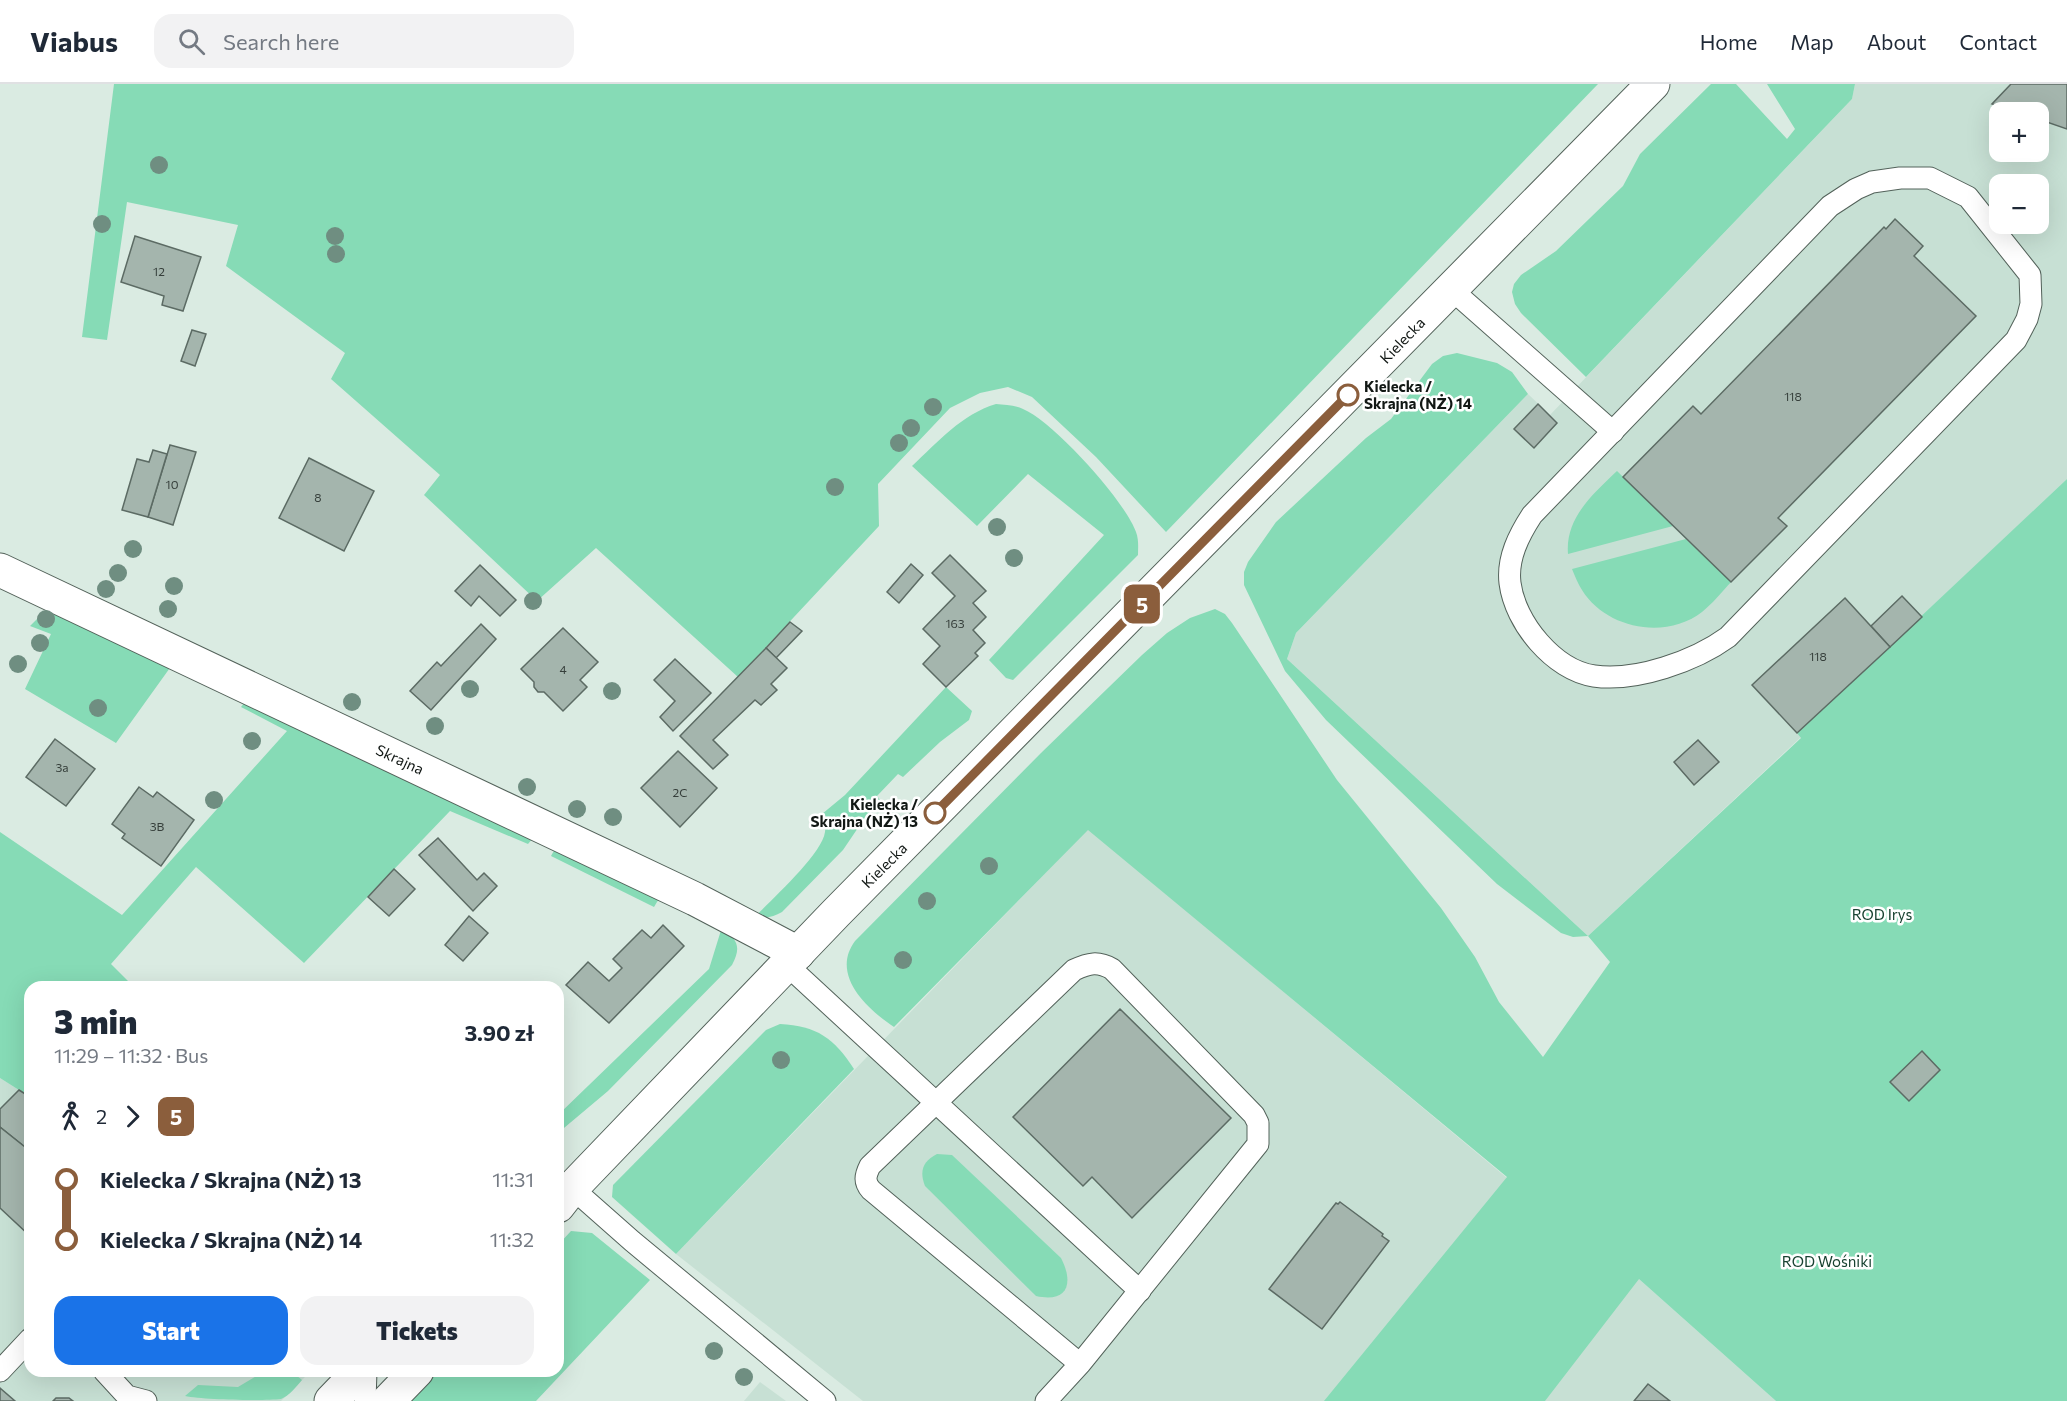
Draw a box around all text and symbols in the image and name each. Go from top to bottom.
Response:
search box [154,14,574,68]
text: Viabus [30,24,118,58]
icon: search [175,25,208,58]
text: Search here [223,28,339,55]
text: Home [1700,29,1757,54]
text: Map [1790,29,1834,54]
text: About [1867,29,1926,54]
text: Contact [1959,29,2037,54]
map controls [1989,102,2049,234]
button: + [1989,102,2049,162]
button: − [1989,174,2049,234]
house number: 12 [153,264,165,278]
street label: Kielecka [1376,313,1428,367]
place label: Kielecka / Skrajna (NŻ) 14 [1364,377,1472,412]
marker: Kielecka / Skrajna (NŻ) 14 [1337,384,1359,406]
house number: 118 [1784,389,1802,403]
house number: 10 [166,477,179,491]
house number: 8 [314,490,322,504]
line badge: 5 [1122,584,1162,624]
text: 5 [1136,592,1148,617]
house number: 163 [945,616,965,630]
house number: 118 [1809,649,1827,663]
house number: 4 [559,662,567,676]
street label: Skrajna [373,740,427,778]
house number: 3a [55,760,69,774]
house number: 2C [673,785,687,799]
place label: Kielecka / Skrajna (NŻ) 13 [811,795,918,830]
marker: Kielecka / Skrajna (NŻ) 13 [924,802,946,824]
house number: 3B [150,819,165,833]
street label: Kielecka [858,839,910,891]
park label: ROD Irys [1852,905,1913,923]
text: 3 min [54,1000,137,1041]
text: 3.90 zł [464,1019,534,1046]
text: 11:29 – 11:32 · Bus [54,1043,208,1067]
icon: walk [54,1100,87,1133]
icon: forward [116,1100,149,1133]
text: 2 [96,1104,107,1128]
text: 5 [170,1104,182,1129]
text: Kielecka / Skrajna (NŻ) 13 [100,1166,362,1193]
text: 11:31 [492,1167,534,1191]
text: Kielecka / Skrajna (NŻ) 14 [100,1226,362,1253]
text: 11:32 [490,1227,534,1251]
park label: ROD Wośniki [1782,1252,1872,1270]
button: Start [54,1296,288,1365]
button: Tickets [300,1296,534,1365]

